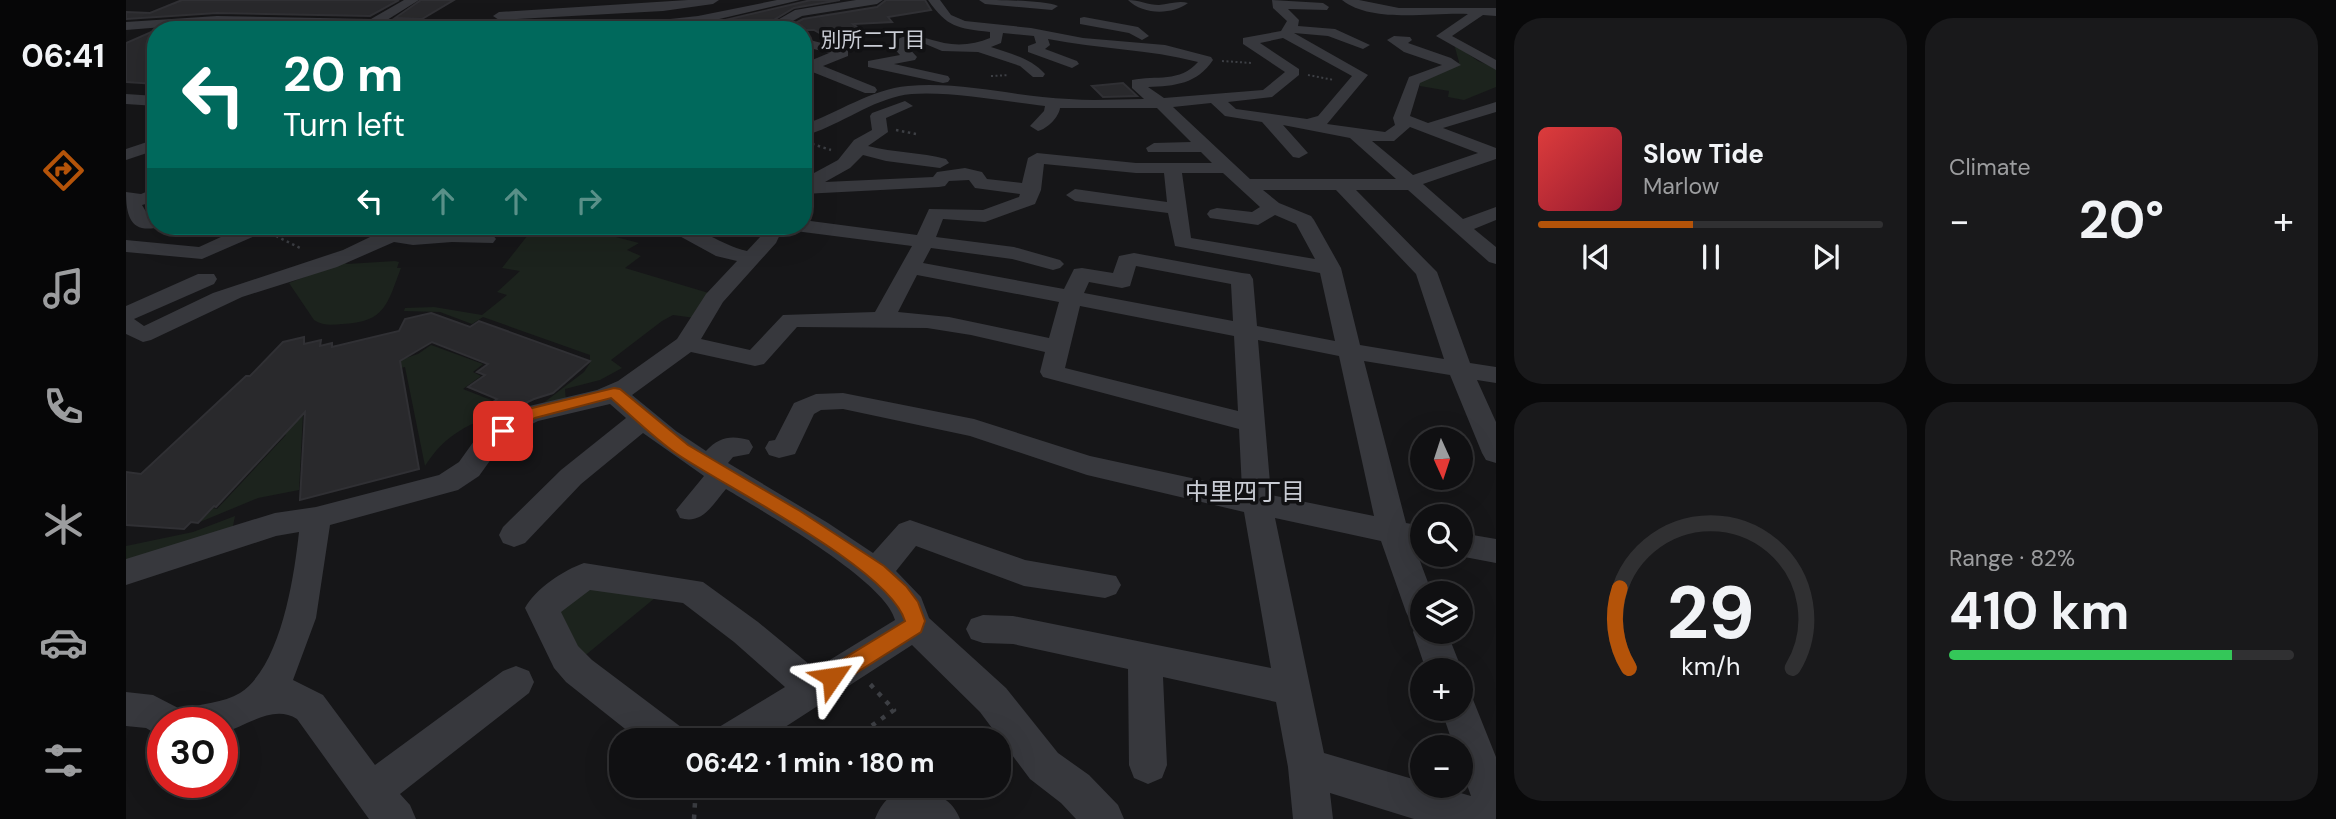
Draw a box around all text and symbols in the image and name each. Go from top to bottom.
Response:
district label: 別所二丁目 [821,26,926,54]
text: 06:41 [21,35,105,77]
text: 20 m [283,42,403,106]
icon: left [168,49,259,140]
text: Turn left [283,104,405,146]
text: Slow Tide [1643,137,1764,171]
icon: directions [39,146,88,195]
text: Climate [1949,152,2031,182]
text: Marlow [1643,171,1719,201]
icon: left [351,182,389,220]
icon: ahead [424,182,462,220]
icon: ahead [497,182,535,220]
icon: right [570,182,608,220]
text: 20° [2079,186,2164,254]
text: − [1949,196,1970,246]
text: + [2273,196,2294,246]
icon: previous [1577,238,1615,276]
icon: pause [1692,238,1730,276]
icon: next [1807,238,1845,276]
icon: music [39,264,88,313]
icon: phone [39,382,88,431]
pin [473,401,533,461]
icon: arrive [484,412,522,450]
north arrow [1410,427,1474,490]
map controls [1410,427,1473,798]
district label: 中里四丁目 [1185,476,1305,507]
icon: climate [39,500,88,549]
button: search [1410,504,1473,567]
text: Range · 82% [1949,543,2075,573]
text: 29 [1667,566,1754,661]
text: 410 km [1949,577,2130,645]
button: layers [1410,581,1473,644]
icon: car [39,618,88,667]
position arrow [795,640,869,714]
text: km/h [1681,649,1740,682]
button: + [1410,658,1473,721]
speed limit sign: 30 [147,707,238,798]
button: − [1410,735,1473,798]
icon: filters [39,736,88,785]
text: 06:42 · 1 min · 180 m [686,746,934,780]

